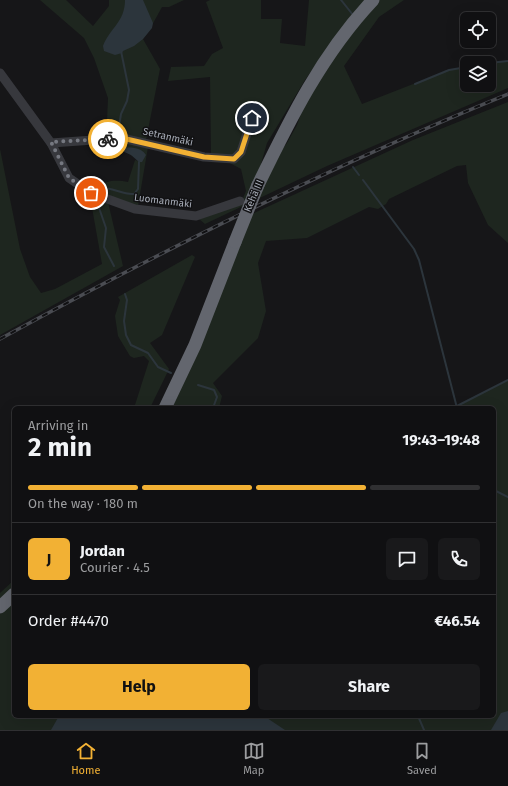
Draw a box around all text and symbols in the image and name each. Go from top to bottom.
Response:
map controls [460,12,496,92]
button: locate [460,12,496,48]
button: layers [460,56,496,92]
pin [235,101,269,135]
icon: home [241,107,263,129]
courier [88,119,128,159]
street label: Setranmäki [142,125,194,149]
icon: bike [97,128,119,150]
pin [74,176,108,210]
street label: Kehä III [242,178,266,214]
icon: bag [80,182,102,204]
street label: Luomanmäki [133,191,193,211]
text: Arriving in [28,418,88,433]
text: 19:43–19:48 [402,431,480,449]
text: 2 min [28,432,92,463]
text: On the way · 180 m [28,496,138,511]
button: chat [386,538,428,580]
button: phone [438,538,480,580]
text: Jordan [80,542,125,560]
text: J [47,550,51,568]
text: Courier · 4.5 [80,560,150,575]
text: Order #4470 [28,612,109,630]
text: €46.54 [434,612,480,630]
button: Help [28,664,250,710]
button: Share [258,664,480,710]
tab: Home [71,740,100,777]
tab: Map [243,740,265,777]
tab: Saved [407,740,437,777]

